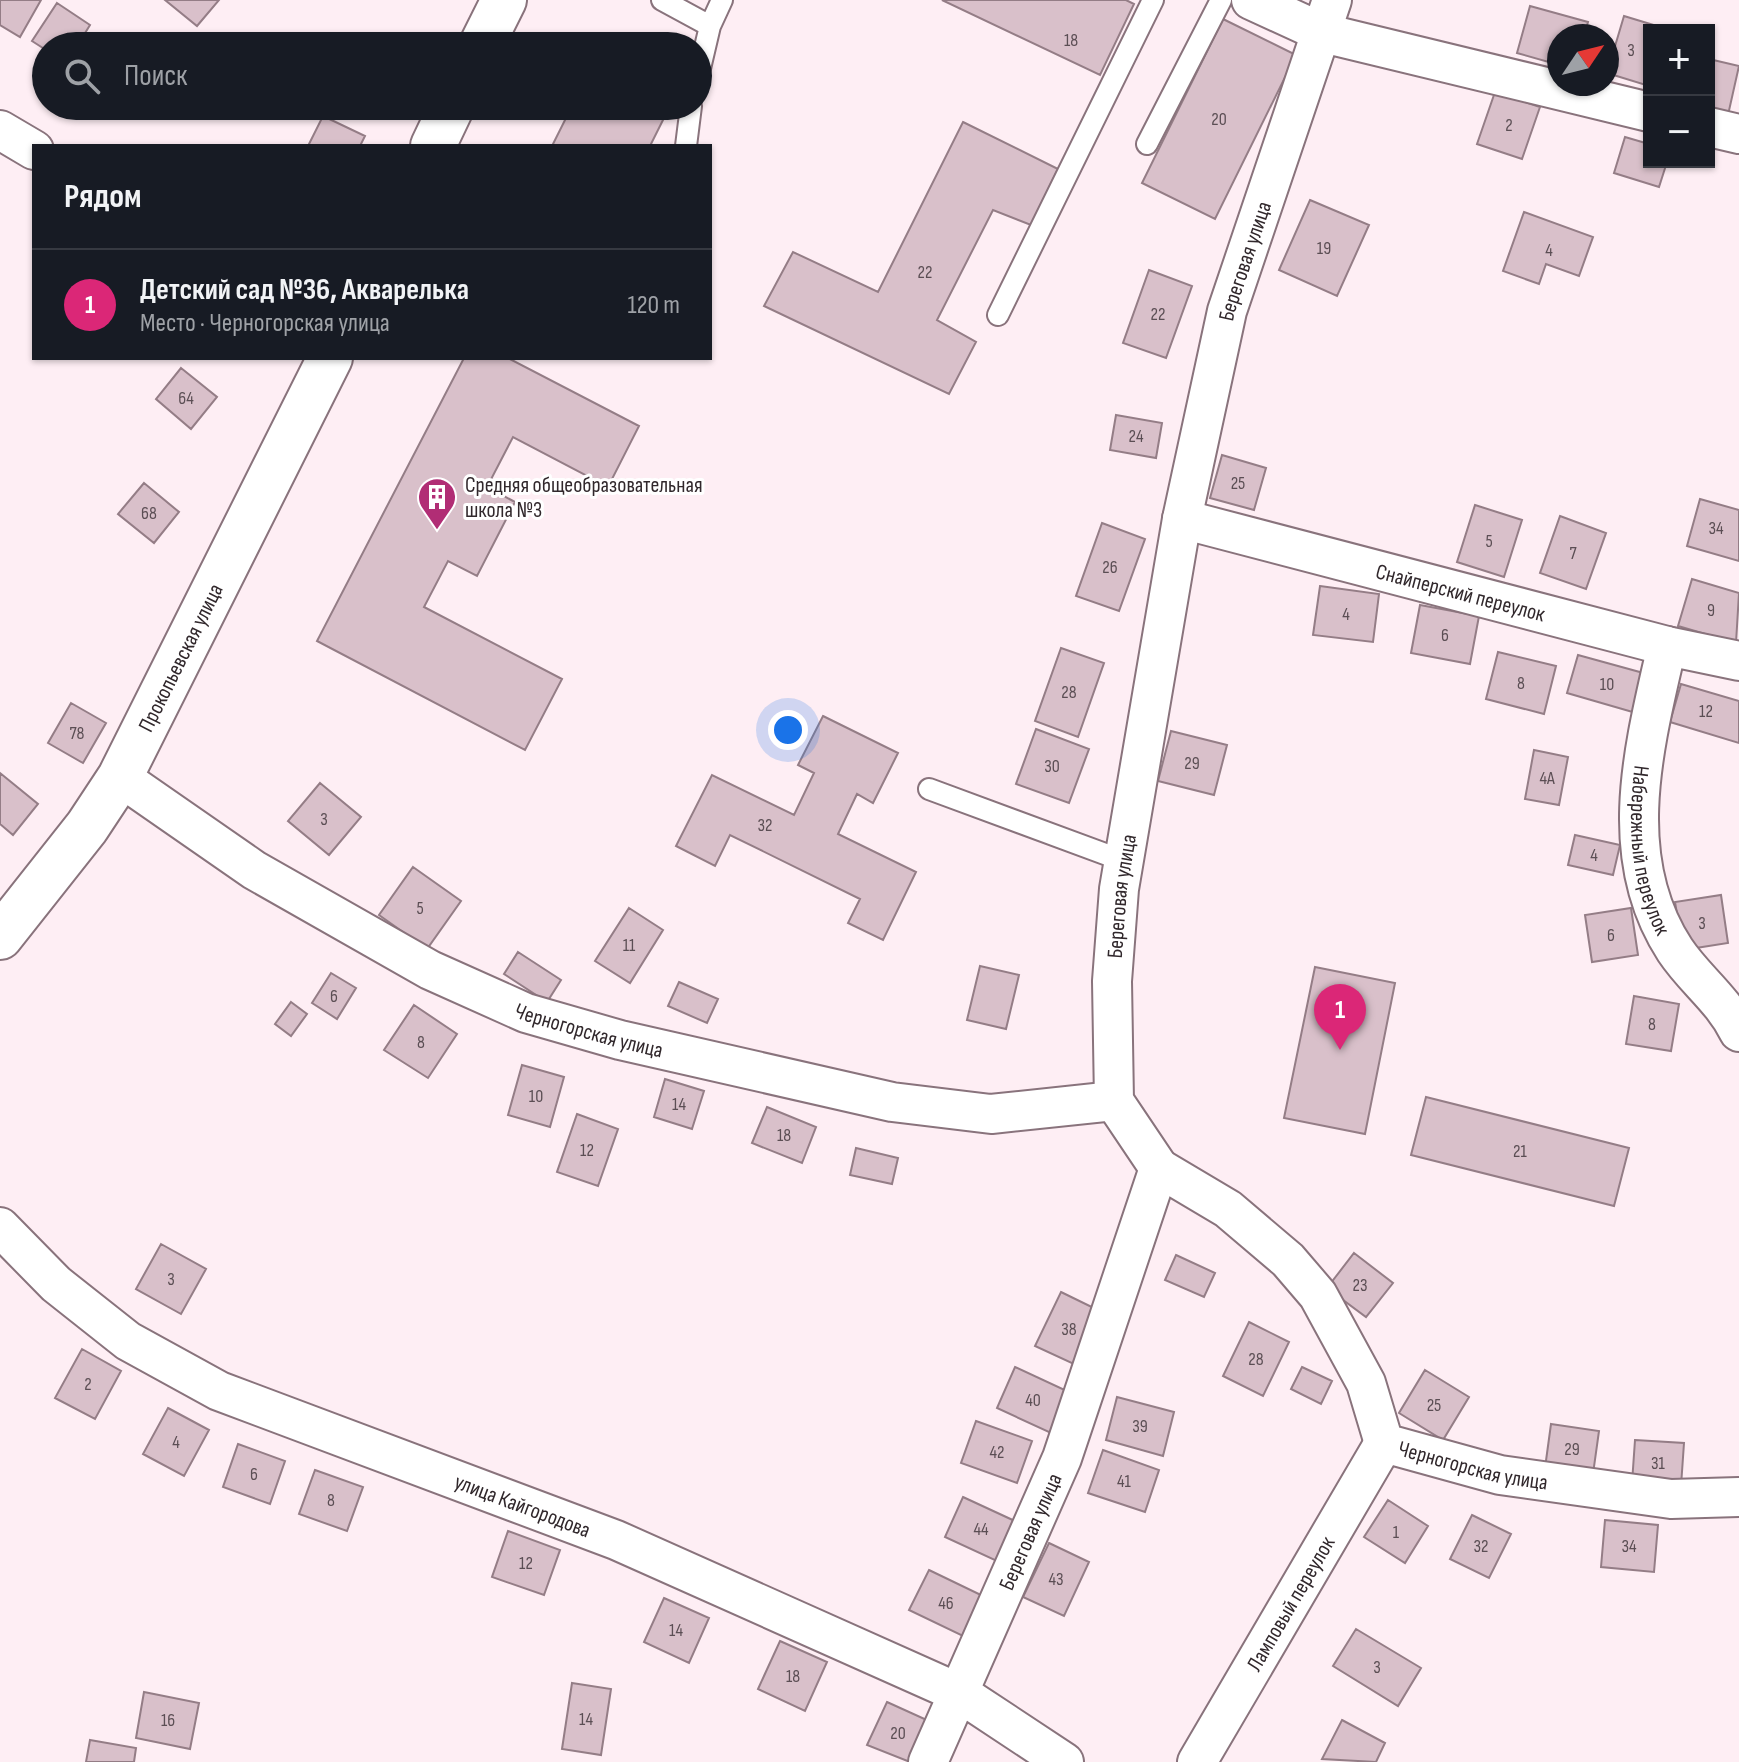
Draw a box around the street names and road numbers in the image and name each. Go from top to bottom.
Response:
street label: Береговая улица [1213,198,1278,324]
street label: Снайперский переулок [1373,558,1548,629]
street label: Прокопьевская улица [133,580,230,737]
street label: Набережный переулок [1624,764,1676,941]
street label: Береговая улица [1102,832,1143,959]
street label: Черногорская улица [510,997,666,1064]
street label: Черногорская улица [1395,1436,1549,1497]
street label: улица Кайгородова [450,1469,594,1544]
street label: Береговая улица [993,1469,1069,1595]
street label: Ламповый переулок [1241,1531,1342,1676]

